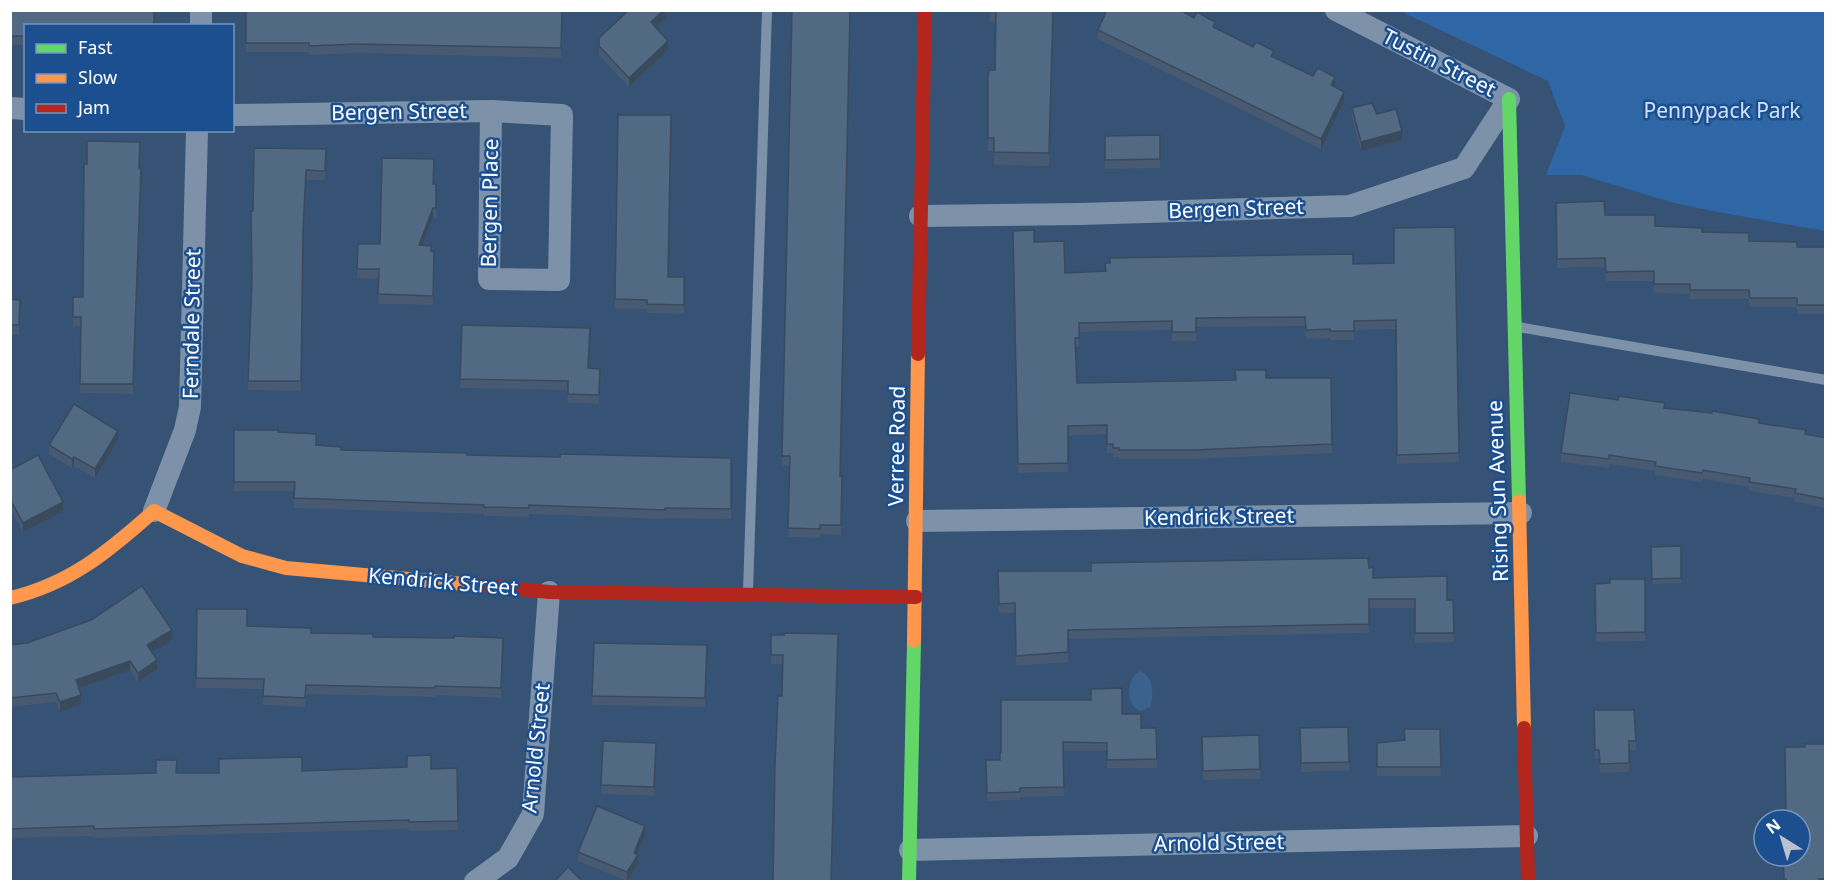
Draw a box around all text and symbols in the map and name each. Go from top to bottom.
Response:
street label: Tustin Street [1378,22,1501,103]
legend [24,24,234,132]
text: Fast [78,35,113,59]
text: Slow [78,65,117,89]
text: Jam [76,95,110,119]
street label: Bergen Street [331,96,468,126]
park label: Pennypack Park [1643,96,1801,124]
street label: Bergen Place [474,138,504,268]
street label: Bergen Street [1168,192,1305,224]
street label: Ferndale Street [176,248,206,399]
street label: Verree Road [881,385,911,506]
street label: Rising Sun Avenue [1480,400,1514,582]
street label: Kendrick Street [1144,501,1295,531]
street label: Kendrick Street [367,561,520,602]
street label: Arnold Street [514,681,556,814]
north arrow [1752,808,1812,868]
text: N [1761,813,1785,839]
street label: Arnold Street [1154,827,1285,857]

